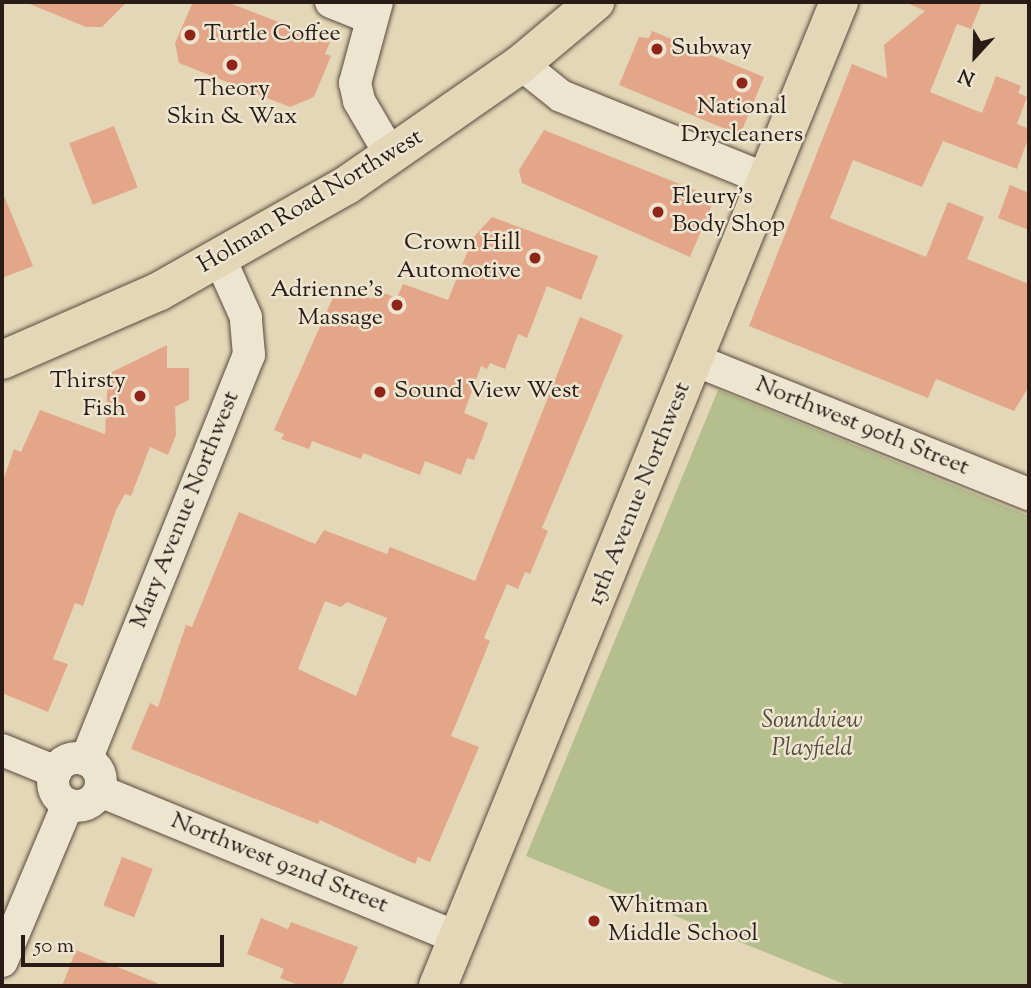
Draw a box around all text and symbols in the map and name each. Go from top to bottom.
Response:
place label: Turtle Coffee [204,21,341,49]
north arrow [940,21,1010,91]
marker: Turtle Coffee [182,27,198,43]
place label: Subway [671,35,752,63]
marker: Subway [649,41,665,57]
marker: Theory Skin & Wax [224,57,240,73]
text: N [955,61,979,91]
marker: National Drycleaners [734,75,750,91]
place label: Theory Skin & Wax [167,76,297,132]
place label: National Drycleaners [681,94,803,150]
street label: Holman Road Northwest [193,123,429,281]
place label: Fleury's Body Shop [672,184,785,240]
marker: Fleury's Body Shop [650,204,666,220]
place label: Crown Hill Automotive [397,230,521,286]
marker: Crown Hill Automotive [527,250,543,266]
place label: Adrienne's Massage [270,277,383,333]
marker: Adrienne's Massage [389,297,405,313]
place label: Thirsty Fish [50,368,126,424]
street label: Northwest 90th Street [751,371,973,483]
place label: Sound View West [394,378,580,406]
street label: 15th Avenue Northwest [582,378,698,610]
marker: Sound View West [372,384,388,400]
street label: Mary Avenue Northwest [125,387,247,633]
marker: Thirsty Fish [132,388,148,404]
park label: Soundview Playfield [762,708,862,764]
street label: Northwest 92nd Street [166,807,392,921]
place label: Whitman Middle School [608,893,758,949]
marker: Whitman Middle School [586,913,602,929]
scale bar [24,922,228,966]
text: 50 m [34,932,74,962]

